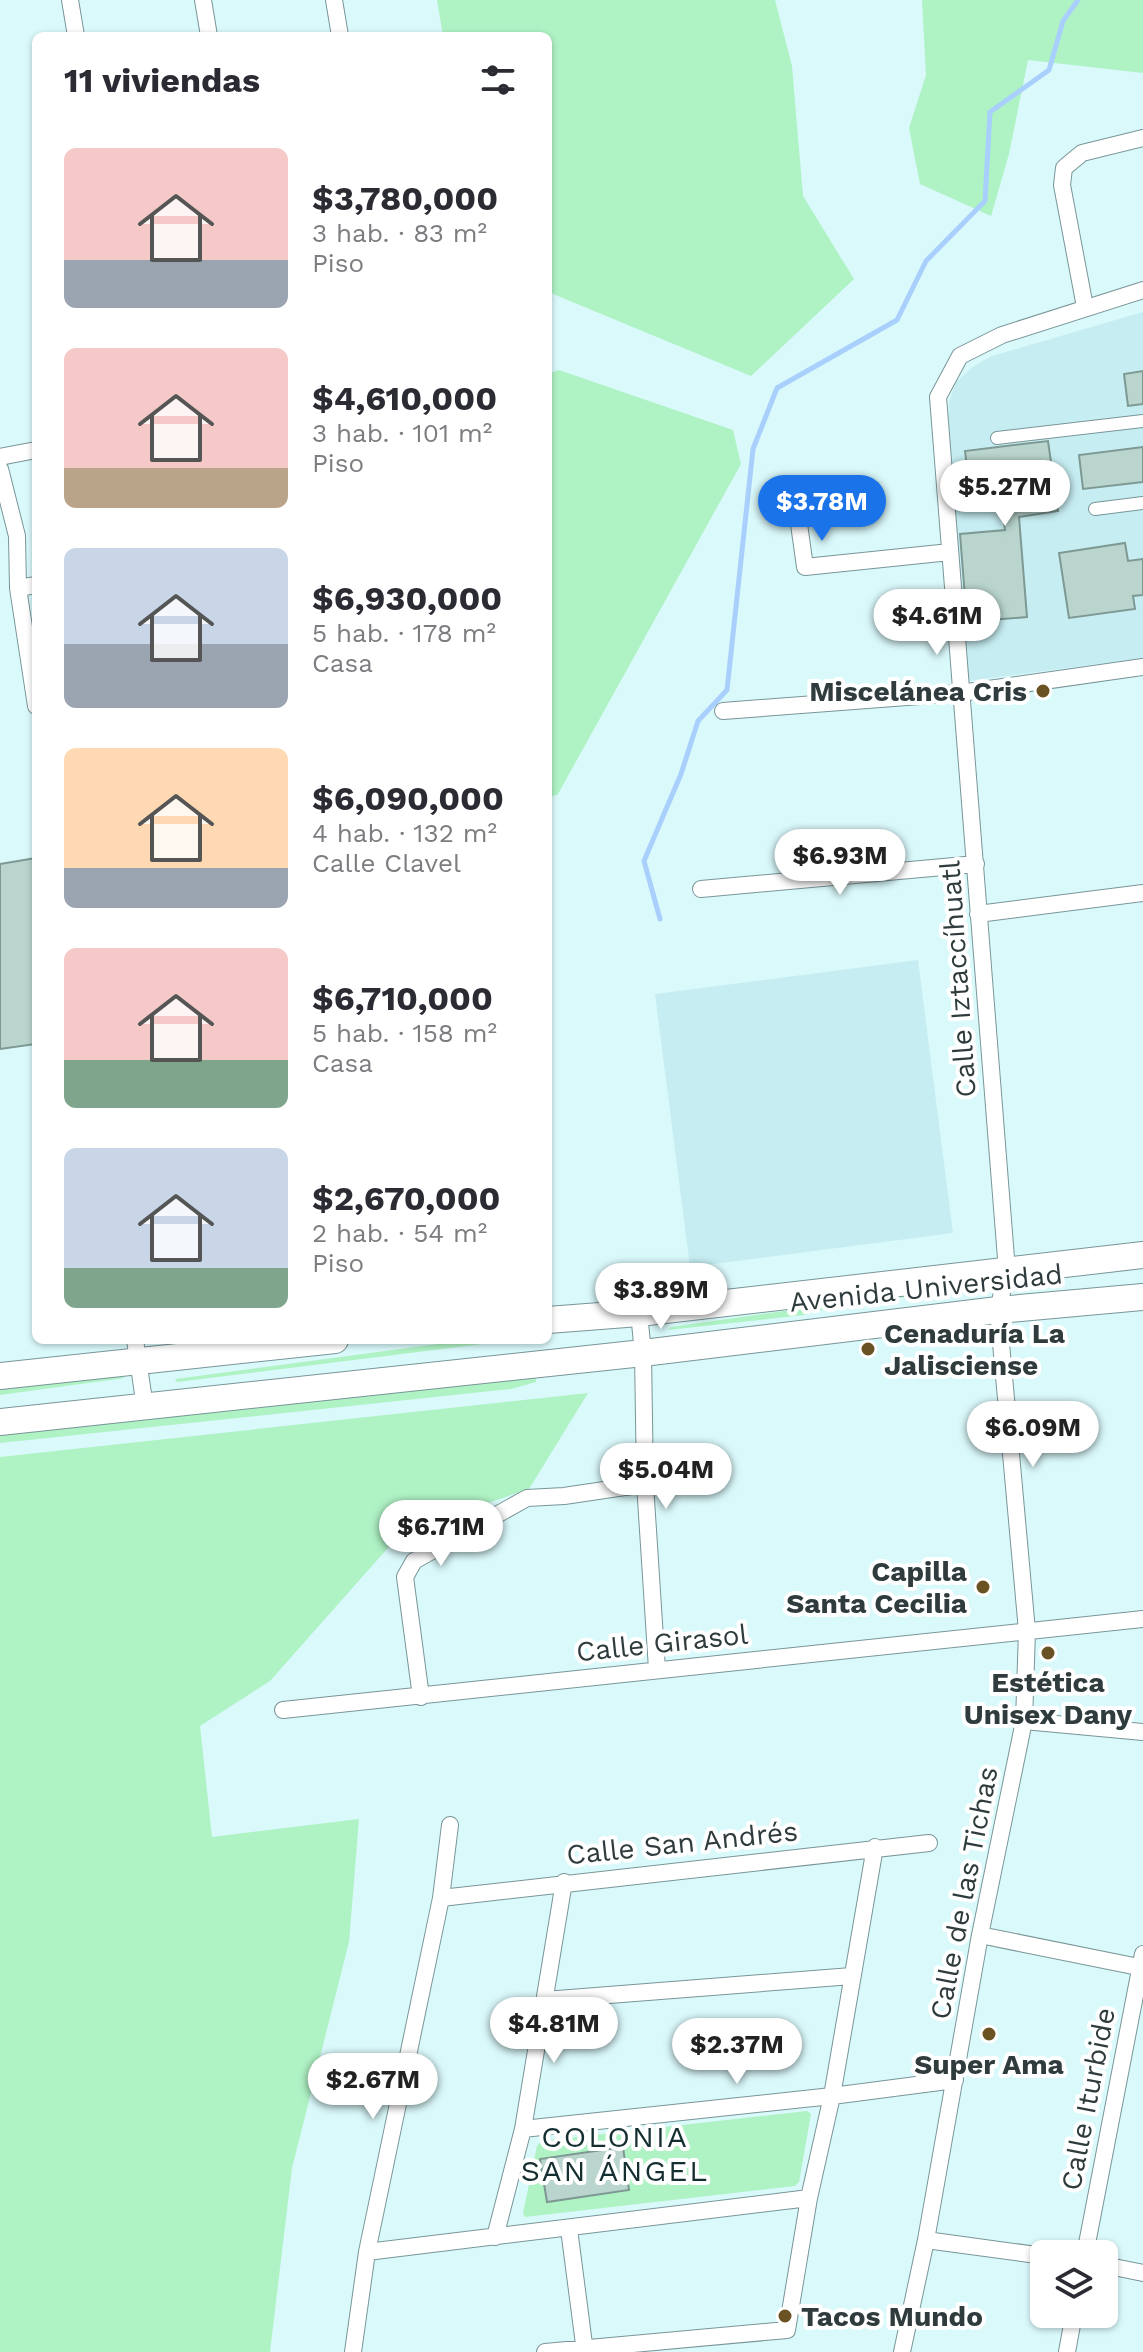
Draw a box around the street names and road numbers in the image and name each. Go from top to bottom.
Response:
street label: Calle Iztaccíhuatl [933,859,983,1099]
street label: Avenida Universidad [788,1257,1064,1319]
street label: Calle Girasol [574,1618,750,1668]
street label: Calle de las Tichas [923,1764,1005,2022]
street label: Calle San Andrés [565,1814,799,1872]
street label: Calle Iturbide [1054,2005,1122,2193]

